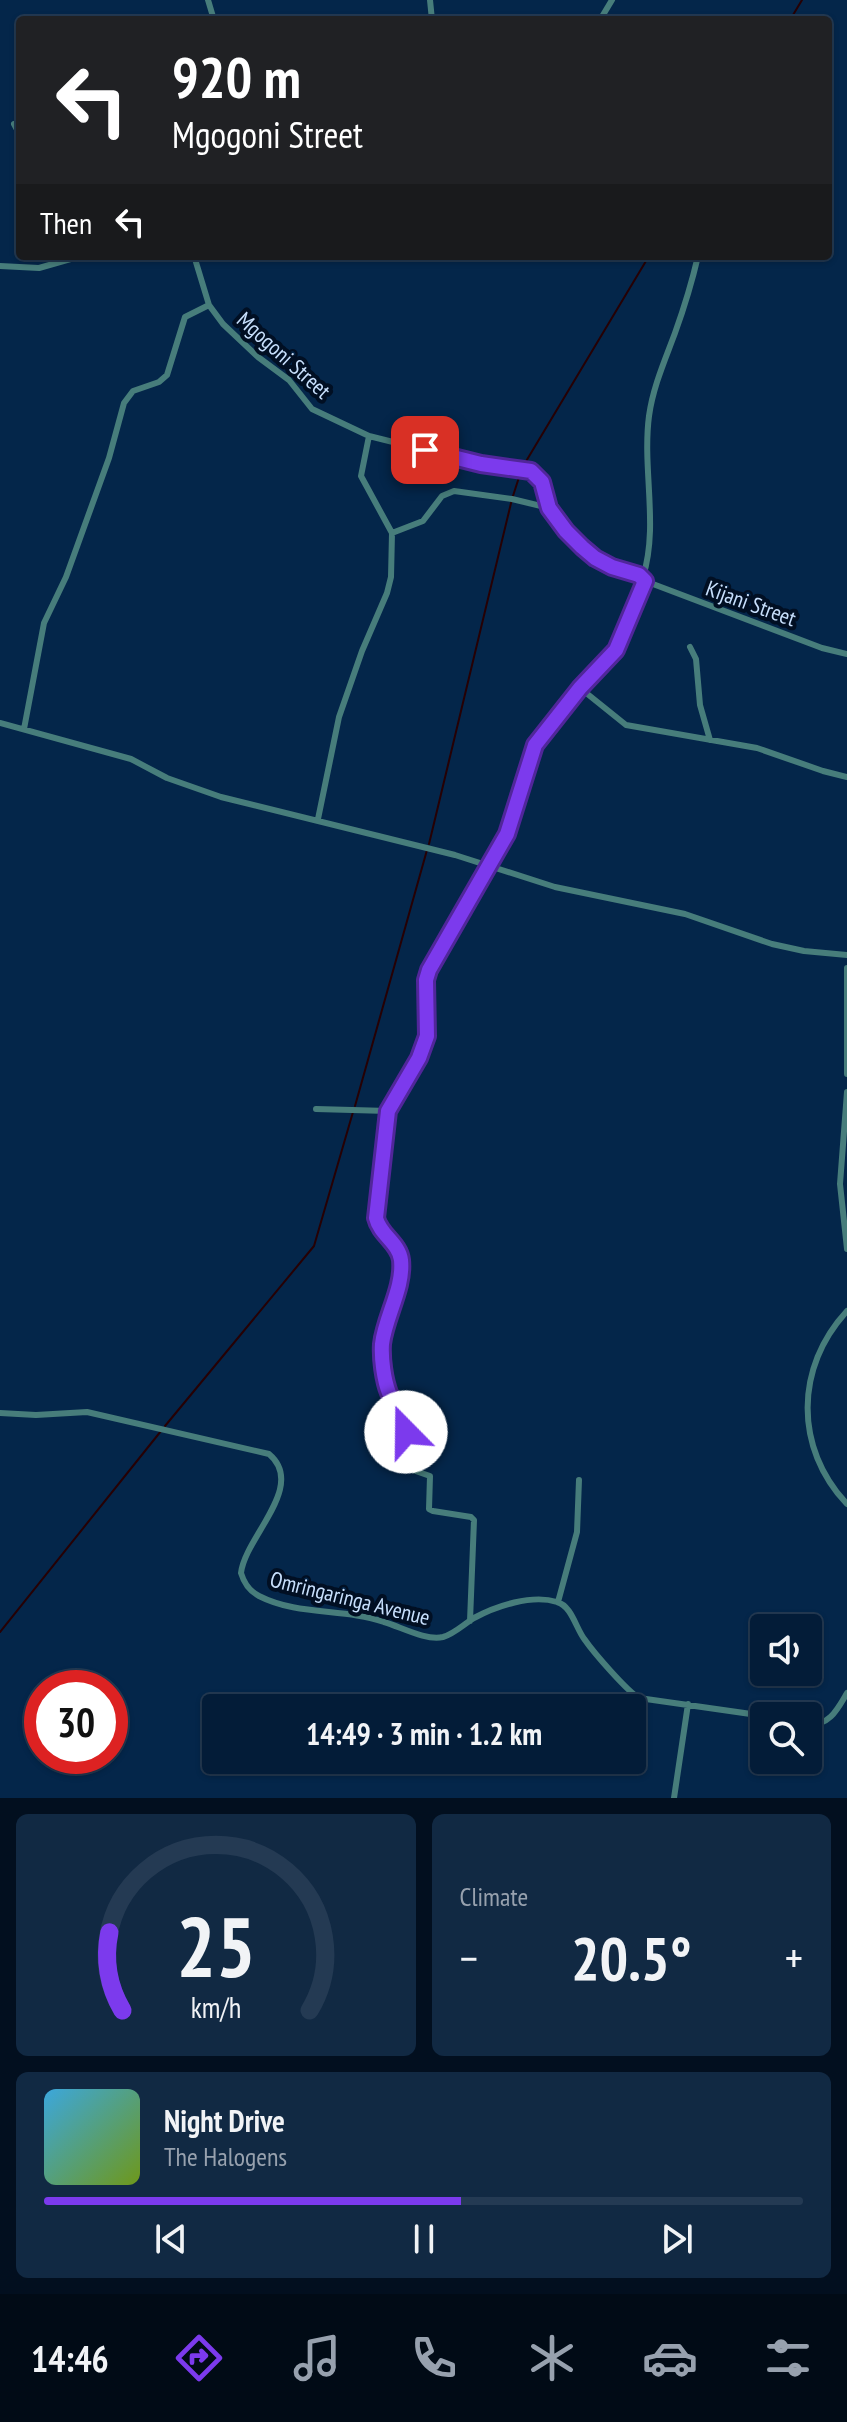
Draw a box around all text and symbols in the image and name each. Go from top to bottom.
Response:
text: 920 m [172,41,301,113]
icon: left [40,48,144,152]
text: Mgogoni Street [172,111,363,158]
icon: left [108,200,152,244]
text: Then [40,203,92,242]
street label: Mgogoni Street [231,306,337,404]
pin [391,416,459,484]
icon: arrive [403,428,447,472]
street label: Kijani Street [702,574,800,632]
position arrow [364,1390,448,1474]
street label: Omringaringa Avenue [267,1565,433,1631]
map controls [750,1614,822,1774]
button: sound [750,1614,822,1686]
speed limit sign: 30 [24,1670,128,1774]
button: search [750,1702,822,1774]
text: 14:49 · 3 min · 1.2 km [306,1714,542,1753]
text: Climate [460,1880,528,1913]
text: 25 [176,1892,256,2000]
text: 20.5° [571,1919,692,1997]
text: − [460,1929,478,1986]
text: + [785,1929,803,1986]
text: km/h [190,1989,241,2026]
text: Night Drive [164,2101,285,2140]
text: The Halogens [164,2140,287,2173]
icon: previous [149,2217,193,2261]
icon: pause [402,2217,446,2261]
icon: next [655,2217,699,2261]
icon: directions [171,2330,227,2386]
icon: music [289,2330,345,2386]
icon: phone [406,2330,462,2386]
icon: climate [524,2330,580,2386]
icon: car [642,2330,698,2386]
icon: filters [760,2330,816,2386]
text: 14:46 [31,2335,109,2382]

